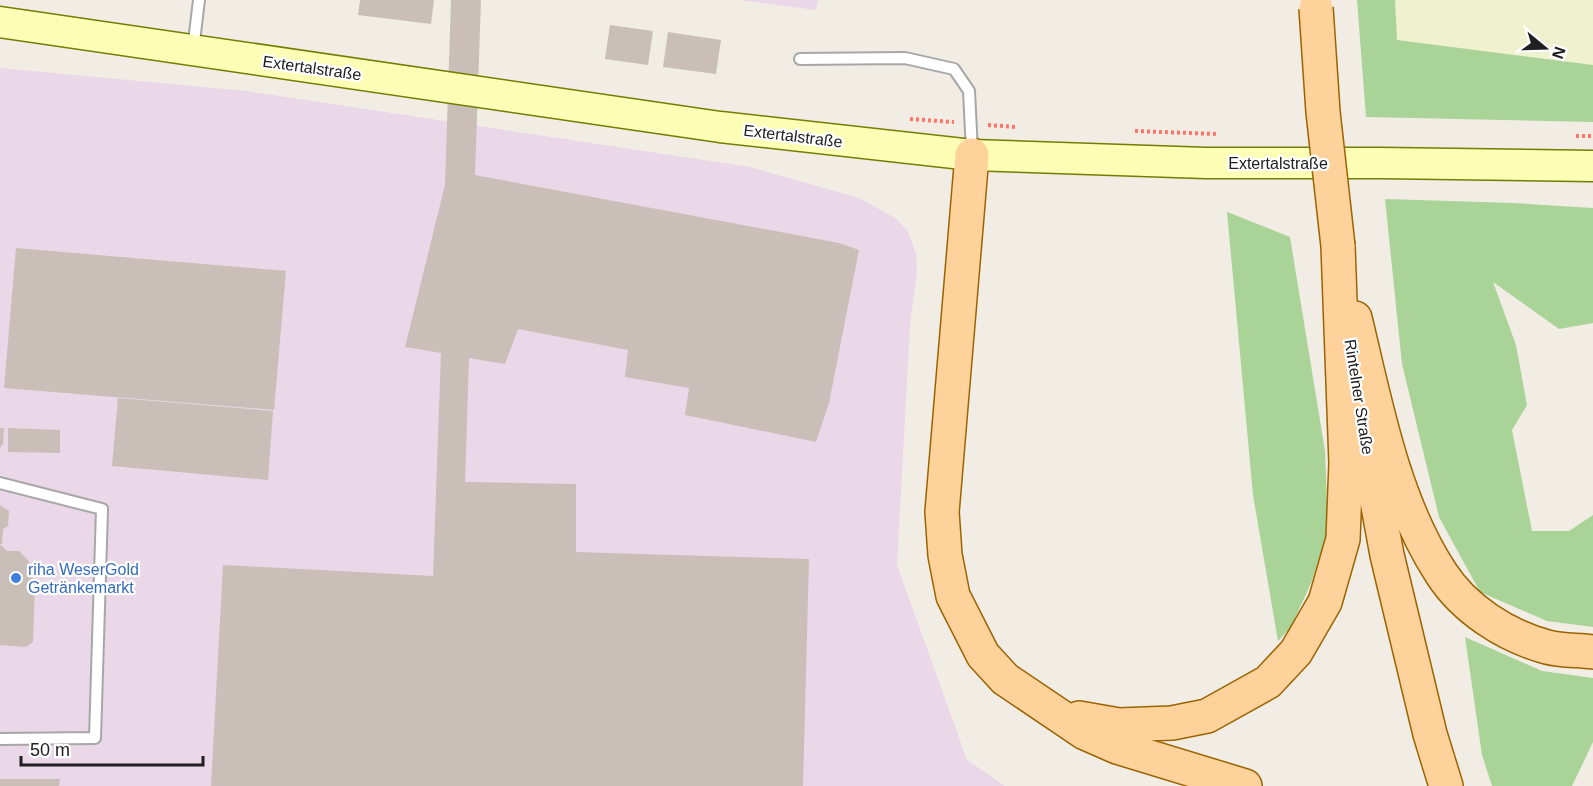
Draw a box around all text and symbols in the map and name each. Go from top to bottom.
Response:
north arrow [1515,18,1575,78]
text: N [1549,44,1569,61]
street label: Extertalstraße [262,53,363,83]
street label: Extertalstraße [743,121,844,151]
street label: Extertalstraße [1228,155,1328,172]
street label: Rintelner Straße [1341,338,1377,456]
place label: riha WeserGold Getränkemarkt [28,561,139,596]
marker: riha WeserGold Getränkemarkt [9,571,23,585]
scale bar [21,729,202,767]
text: 50 m [30,740,70,760]

